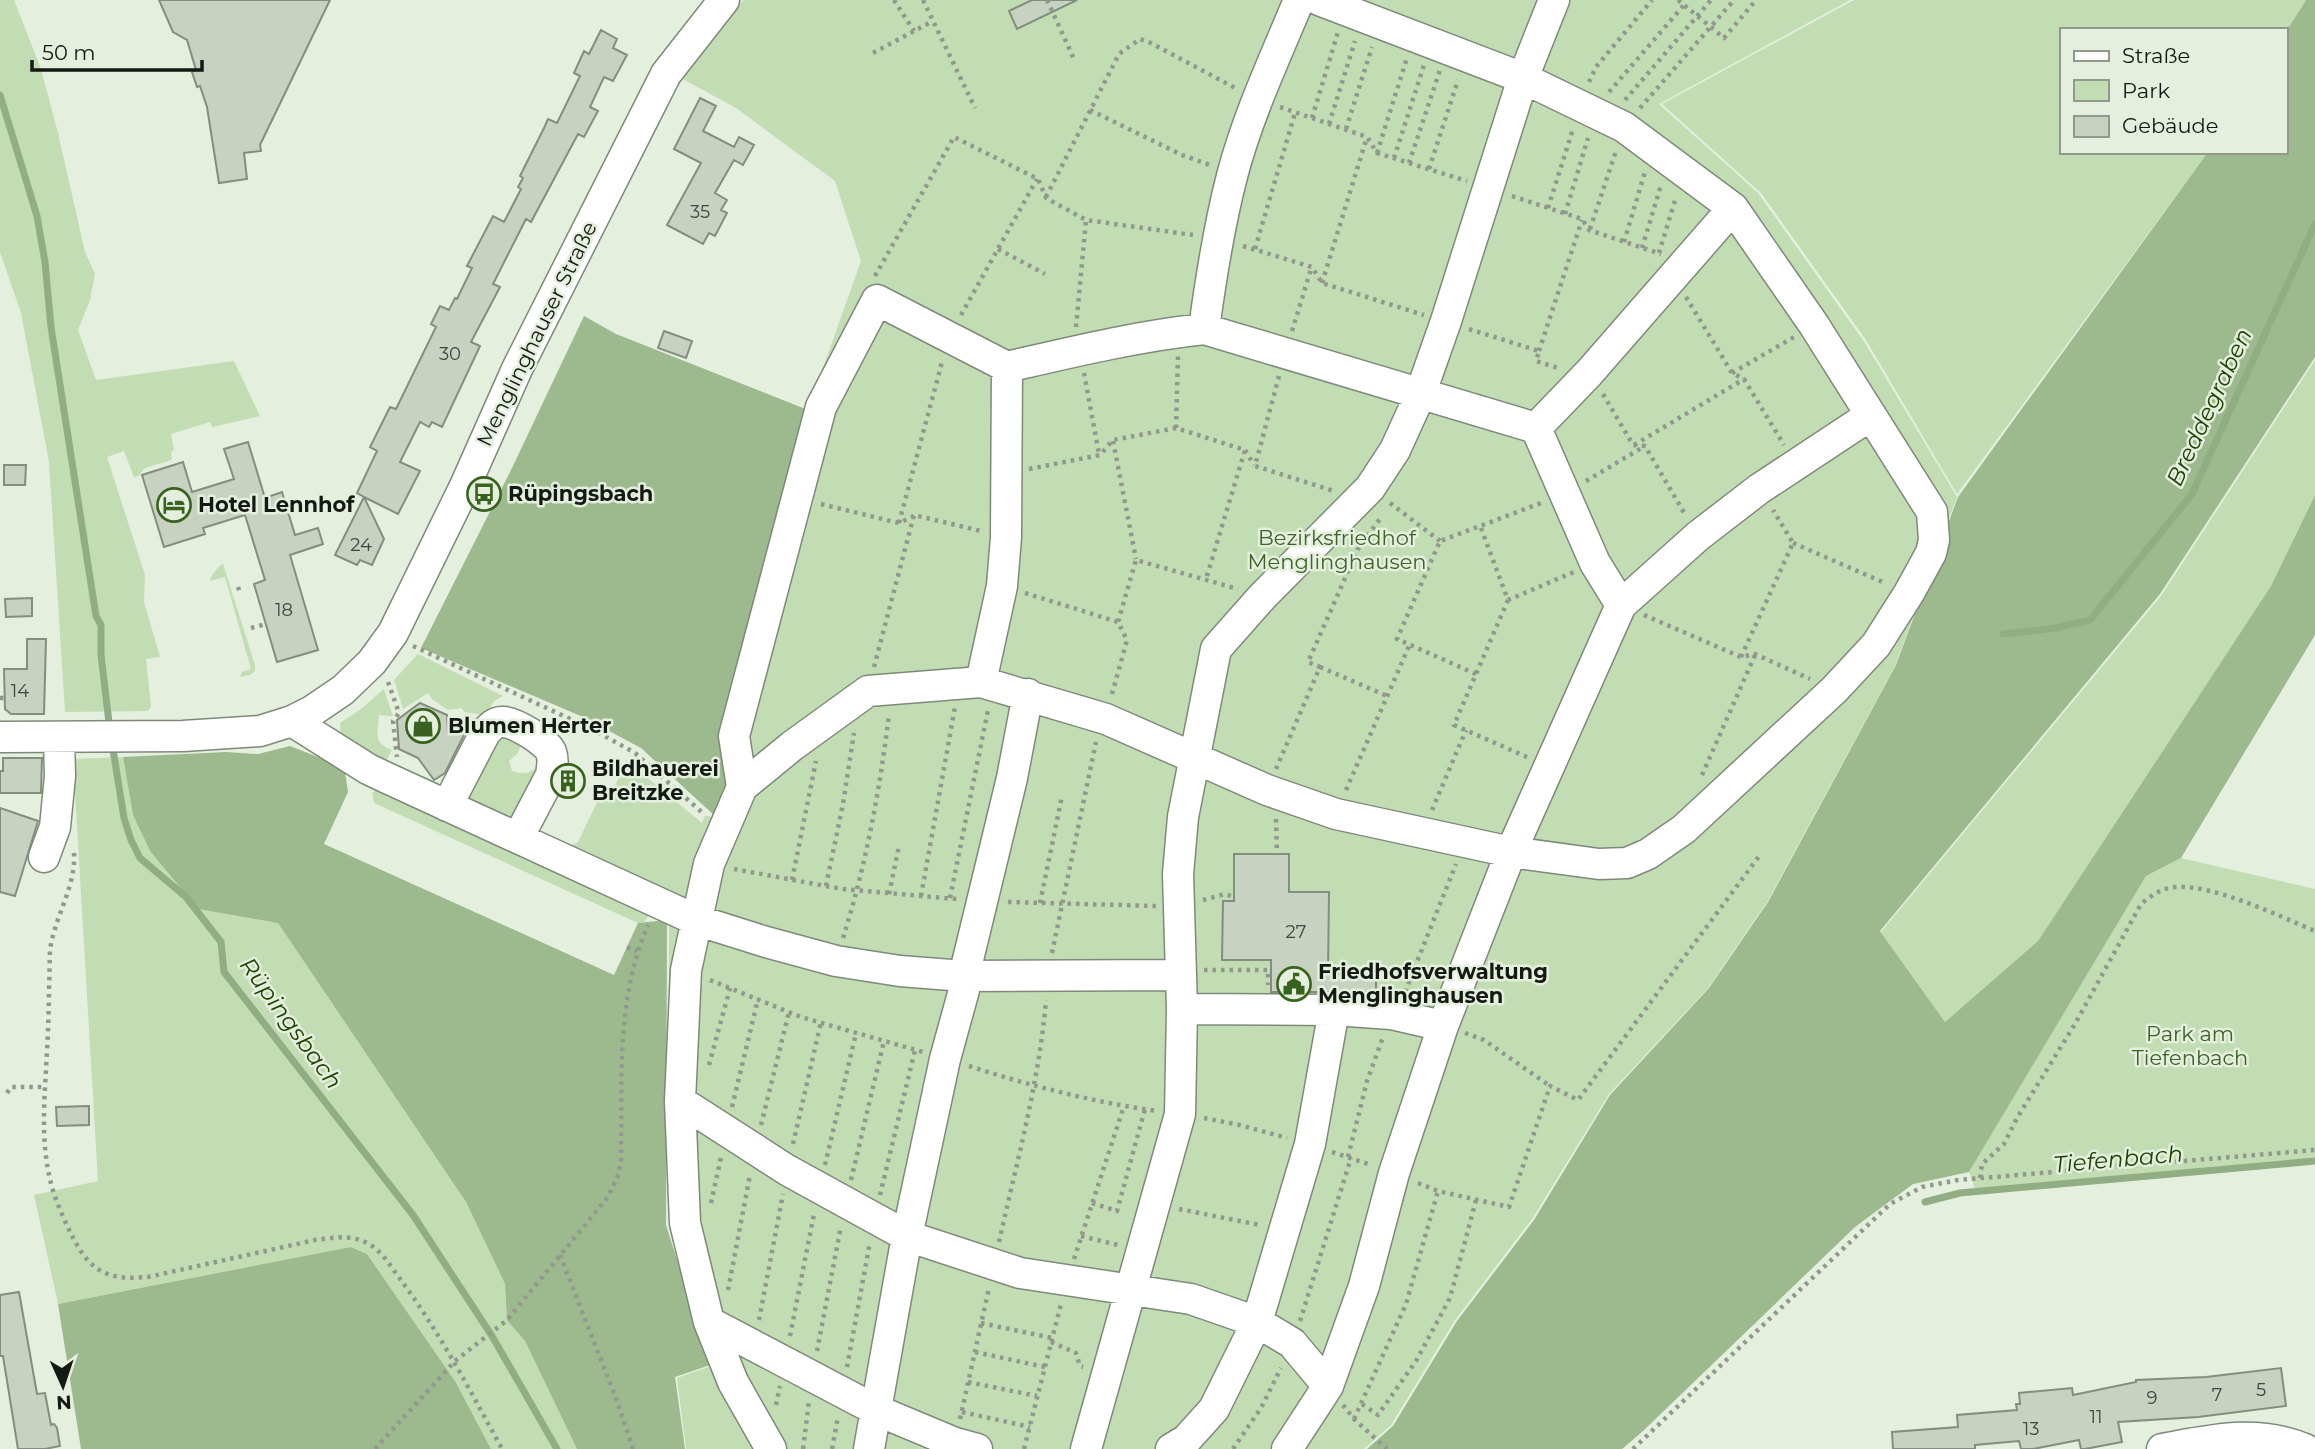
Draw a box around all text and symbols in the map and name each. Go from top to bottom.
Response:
scale bar [32,28,201,72]
legend [2060,28,2287,154]
text: 50 m [42,40,96,65]
text: Straße [2122,43,2190,68]
text: Park [2122,78,2170,103]
text: Gebäude [2122,113,2219,138]
house number: 35 [690,201,710,223]
street label: Menglinghauser Straße [471,217,602,450]
water label: Breddegraben [2160,324,2258,490]
house number: 30 [439,343,461,365]
bus stop icon: Rüpingsbach [465,475,503,513]
place label: Rüpingsbach [508,481,653,506]
hotel icon: Hotel Lennhof [155,486,193,524]
place label: Hotel Lennhof [198,492,355,517]
park label: Bezirksfriedhof Menglinghausen [1247,525,1427,574]
house number: 24 [350,534,372,556]
house number: 18 [275,599,293,621]
house number: 14 [11,680,29,702]
shop icon: Blumen Herter [404,707,442,745]
place label: Blumen Herter [448,713,611,738]
place label: Bildhauerei Breitzke [592,756,719,805]
building icon: Bildhauerei Breitzke [549,762,587,800]
house number: 27 [1286,921,1306,943]
water label: Rüpingsbach [234,952,348,1094]
place label: Friedhofsverwaltung Menglinghausen [1318,959,1548,1008]
public building icon: Friedhofsverwaltung Menglinghausen [1275,965,1313,1003]
park label: Park am Tiefenbach [2132,1021,2248,1070]
water label: Tiefenbach [2052,1139,2184,1179]
north arrow [28,1351,98,1421]
house number: 5 [2256,1379,2266,1401]
house number: 7 [2212,1384,2222,1406]
house number: 9 [2147,1387,2158,1409]
text: N [56,1391,72,1414]
house number: 11 [2090,1406,2103,1428]
house number: 13 [2023,1418,2039,1440]

